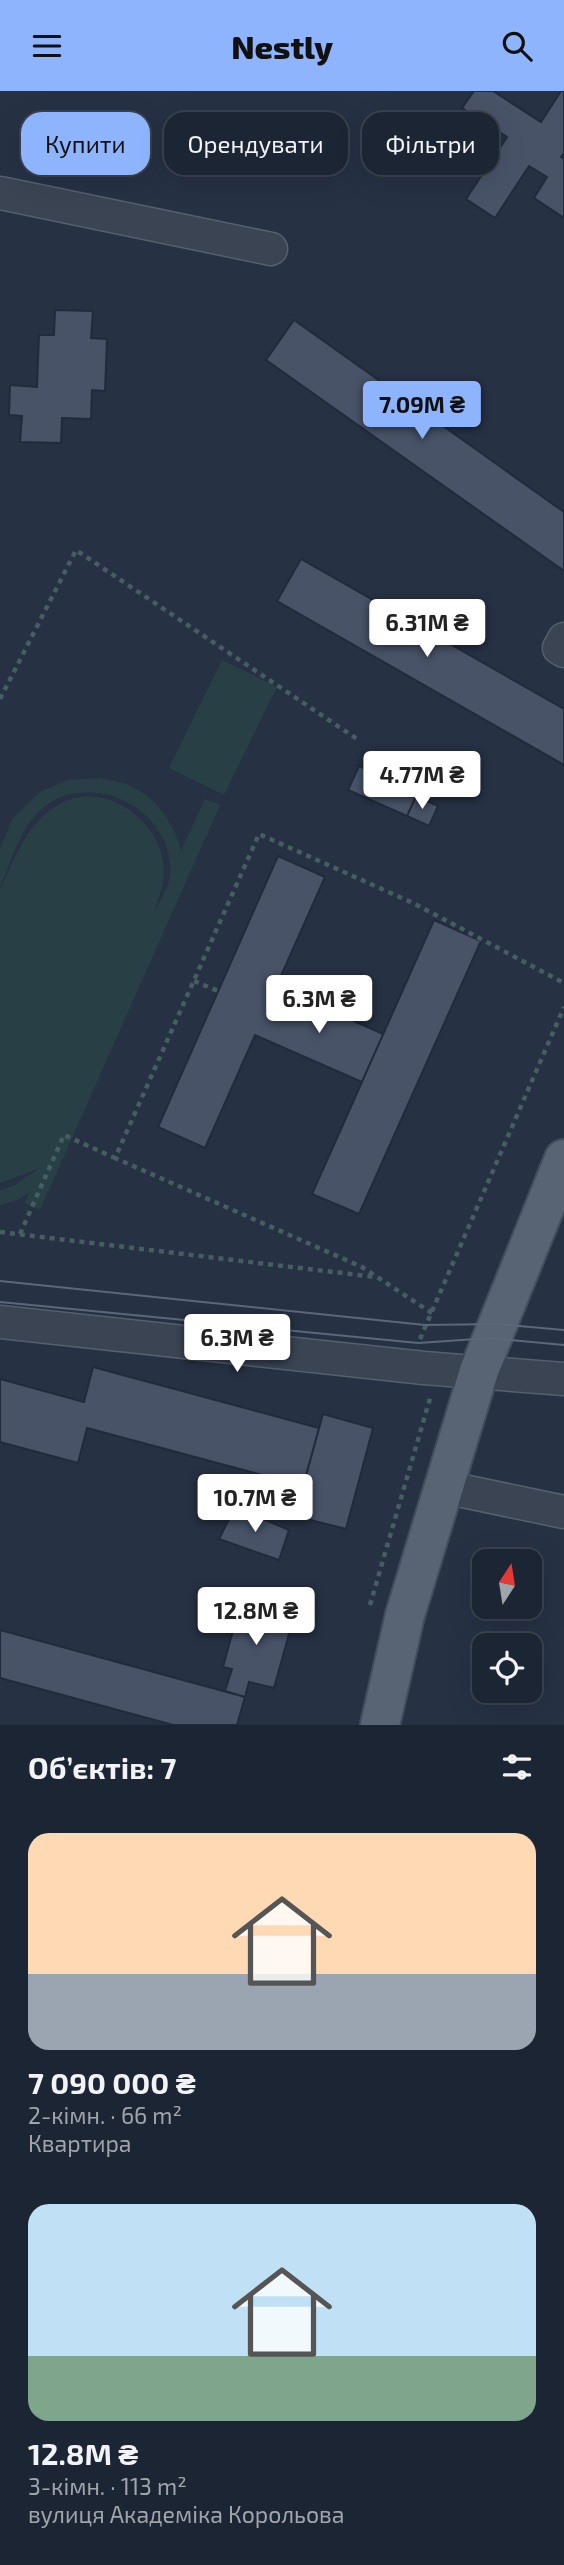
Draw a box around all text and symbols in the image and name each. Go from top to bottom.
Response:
icon: menu [28,27,66,65]
text: Nestly [231,27,333,65]
icon: search [498,27,536,65]
chip: Купити [21,112,150,175]
chip: Орендувати [164,112,348,175]
chip: Фільтри [362,112,499,175]
pin: 7.09M ₴ [357,381,487,441]
text: 7.09M ₴ [379,390,465,418]
pin: 6.31M ₴ [362,599,492,659]
text: 6.31M ₴ [385,608,469,636]
pin: 4.77M ₴ [357,751,487,811]
text: 4.77M ₴ [379,760,465,788]
pin: 6.3M ₴ [262,975,376,1035]
text: 6.3M ₴ [282,984,356,1012]
pin: 6.3M ₴ [180,1315,294,1374]
text: 6.3M ₴ [200,1323,274,1351]
pin: 10.7M ₴ [190,1475,320,1534]
text: 10.7M ₴ [214,1483,296,1511]
north arrow [472,1549,542,1619]
map controls [472,1549,542,1703]
pin: 12.8M ₴ [191,1587,321,1647]
text: 12.8M ₴ [214,1596,298,1624]
button: locate [472,1633,542,1703]
icon: filters [498,1748,536,1786]
text: Об’єктів: 7 [28,1749,176,1785]
icon: home [219,1878,345,2004]
text: 7 090 000 ₴ [28,2064,196,2100]
text: 2-кімн. · 66 m² [28,2101,182,2129]
text: Квартира [28,2129,132,2157]
icon: home [219,2249,345,2375]
text: 12.8M ₴ [28,2435,138,2471]
text: 3-кімн. · 113 m² [28,2472,187,2500]
text: вулиця Академіка Корольова [28,2500,345,2528]

